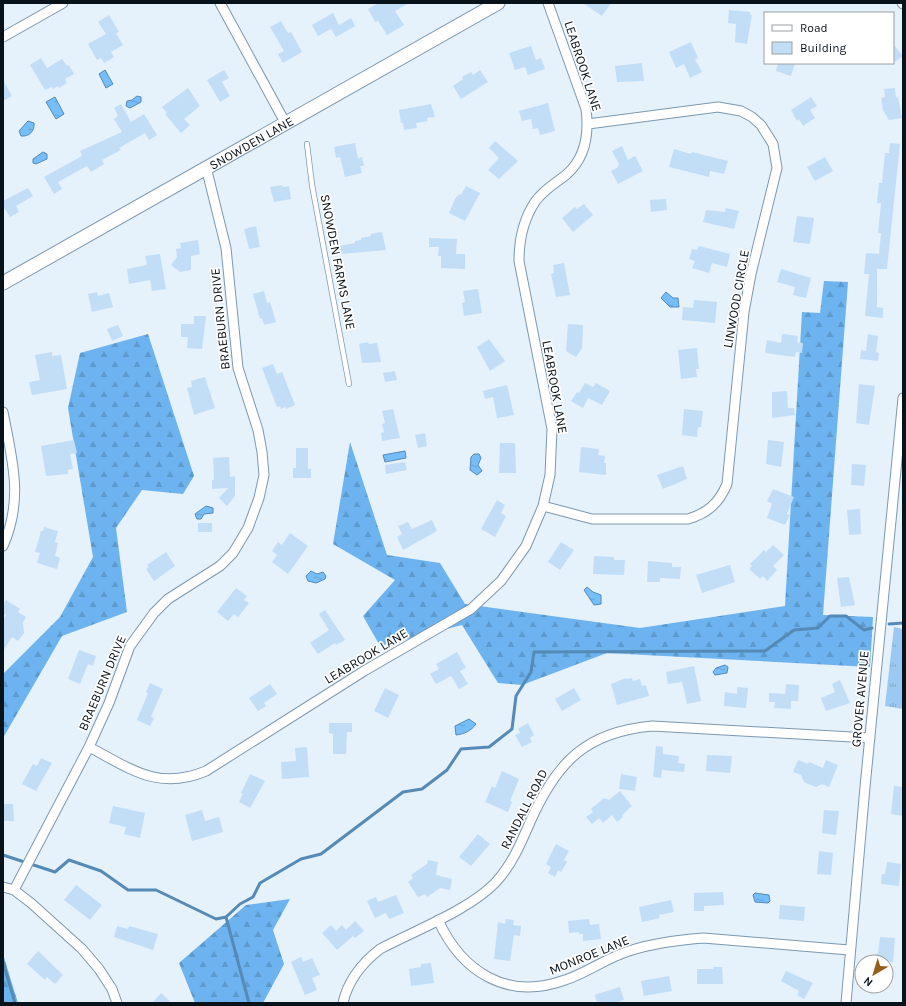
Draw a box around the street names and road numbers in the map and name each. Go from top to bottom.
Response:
street label: LEABROOK LANE [561,19,605,113]
street label: SNOWDEN LANE [206,113,296,172]
street label: SNOWDEN FARMS LANE [317,193,359,331]
street label: LINWOOD CIRCLE [720,249,752,349]
street label: BRAEBURN DRIVE [207,267,233,371]
street label: LEABROOK LANE [539,339,571,435]
street label: LEABROOK LANE [322,625,410,687]
street label: BRAEBURN DRIVE [75,633,129,733]
street label: GROVER AVENUE [848,650,872,748]
street label: RANDALL ROAD [497,766,551,852]
street label: MONROE LANE [547,932,631,978]

